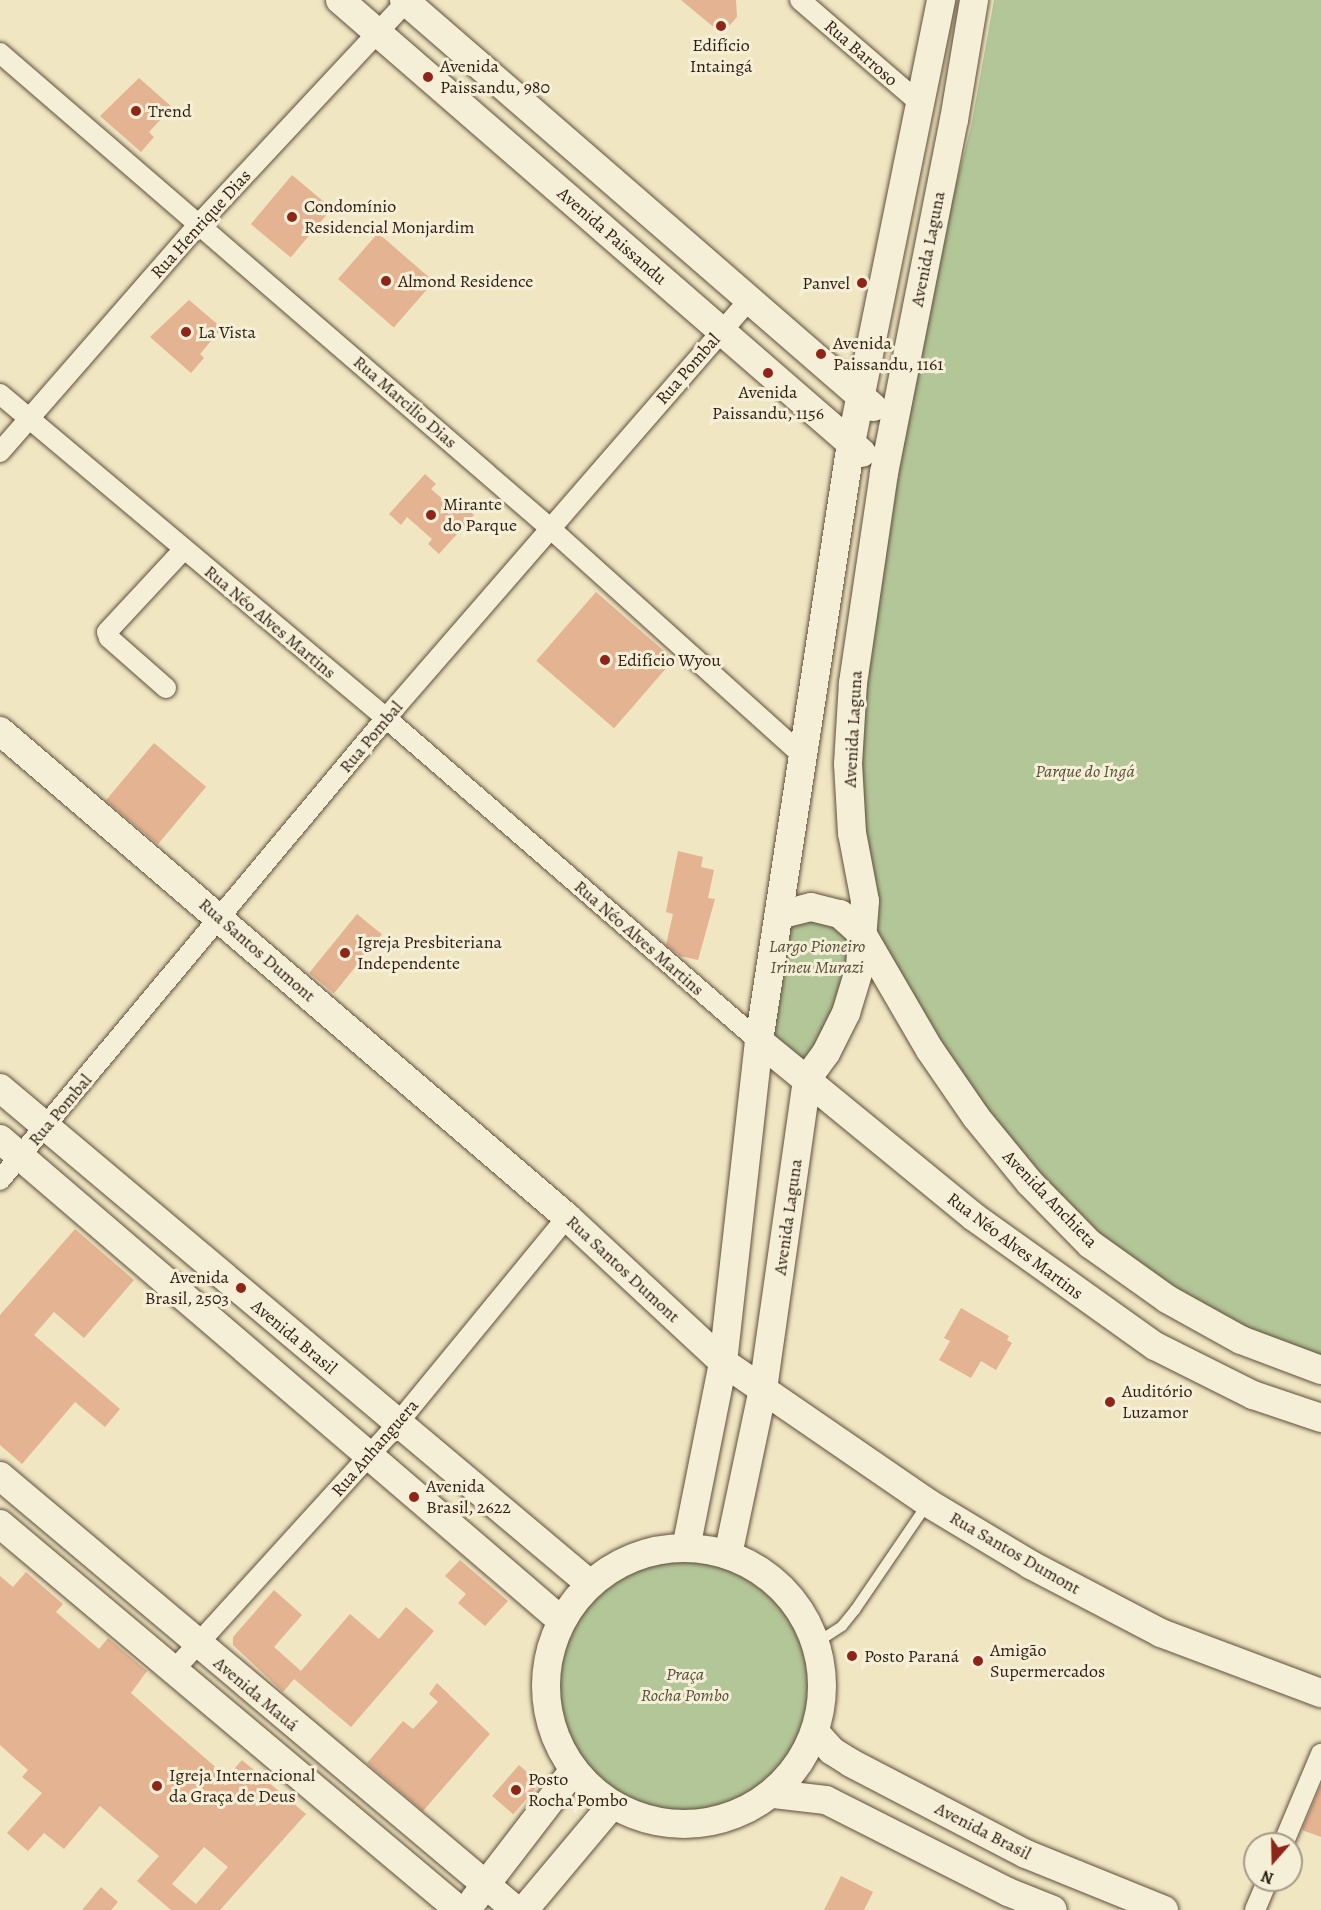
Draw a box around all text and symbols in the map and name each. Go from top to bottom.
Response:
street label: Rua Barroso [820,15,902,91]
marker: Edifício Intaingá [714,19,728,33]
place label: Edifício Intaingá [690,35,752,78]
place label: Avenida Paissandu, 980 [440,56,551,98]
marker: Avenida Paissandu, 980 [421,70,435,84]
place label: Trend [148,100,192,122]
marker: Trend [129,104,143,118]
street label: Rua Henrique Dias [146,165,256,283]
street label: Avenida Paissandu [553,183,671,289]
street label: Avenida Laguna [906,190,950,308]
place label: Condomínio Residencial Monjardim [304,196,475,238]
marker: Condomínio Residencial Monjardim [285,210,299,224]
place label: Almond Residence [398,270,533,292]
place label: Panvel [802,272,850,294]
marker: Almond Residence [379,274,393,288]
marker: Panvel [855,276,869,290]
place label: La Vista [198,321,256,343]
marker: La Vista [179,325,193,339]
street label: Rua Pombal [651,329,725,409]
place label: Avenida Paissandu, 1161 [833,333,944,376]
marker: Avenida Paissandu, 1161 [814,347,828,361]
street label: Rua Marcilio Dias [349,351,461,453]
marker: Avenida Paissandu, 1156 [761,366,775,380]
place label: Avenida Paissandu, 1156 [712,382,824,424]
place label: Mirante do Parque [443,494,517,536]
marker: Mirante do Parque [424,508,438,522]
street label: Rua Néo Alves Martins [200,561,340,683]
place label: Edifício Wyou [617,649,721,671]
marker: Edifício Wyou [598,653,612,667]
street label: Avenida Laguna [839,670,867,788]
street label: Rua Pombal [335,697,407,777]
park label: Parque do Ingá [1035,760,1135,782]
street label: Rua Néo Alves Martins [570,876,708,1000]
street label: Rua Santos Dumont [194,893,320,1007]
place label: Igreja Presbiteriana Independente [357,932,502,974]
park label: Largo Pioneiro Irineu Murazi [769,936,865,978]
marker: Igreja Presbiteriana Independente [338,946,352,960]
street label: Rua Pombal [24,1070,96,1150]
street label: Avenida Anchieta [998,1146,1102,1252]
street label: Avenida Laguna [769,1158,807,1276]
street label: Rua Néo Alves Martins [943,1188,1087,1304]
street label: Rua Santos Dumont [562,1211,684,1327]
place label: Avenida Brasil, 2503 [144,1267,229,1310]
marker: Avenida Brasil, 2503 [234,1281,248,1295]
street label: Avenida Brasil [247,1295,341,1379]
place label: Auditório Luzamor [1122,1381,1192,1424]
street label: Rua Anhanguera [327,1395,423,1501]
marker: Auditório Luzamor [1103,1395,1117,1409]
place label: Avenida Brasil, 2622 [426,1476,511,1518]
marker: Avenida Brasil, 2622 [407,1490,421,1504]
street label: Rua Santos Dumont [946,1507,1084,1599]
place label: Amigão Supermercados [990,1640,1105,1682]
place label: Posto Paraná [864,1645,959,1667]
marker: Posto Paraná [845,1649,859,1663]
street label: Avenida Mauá [209,1652,303,1736]
marker: Amigão Supermercados [971,1654,985,1668]
park label: Praça Rocha Pombo [641,1664,729,1706]
place label: Igreja Internacional da Graça de Deus [169,1765,315,1808]
place label: Posto Rocha Pombo [528,1769,628,1812]
marker: Igreja Internacional da Graça de Deus [150,1779,164,1793]
marker: Posto Rocha Pombo [509,1783,523,1797]
street label: Avenida Brasil [931,1798,1035,1864]
north arrow [1243,1832,1303,1892]
text: N [1258,1865,1277,1889]

